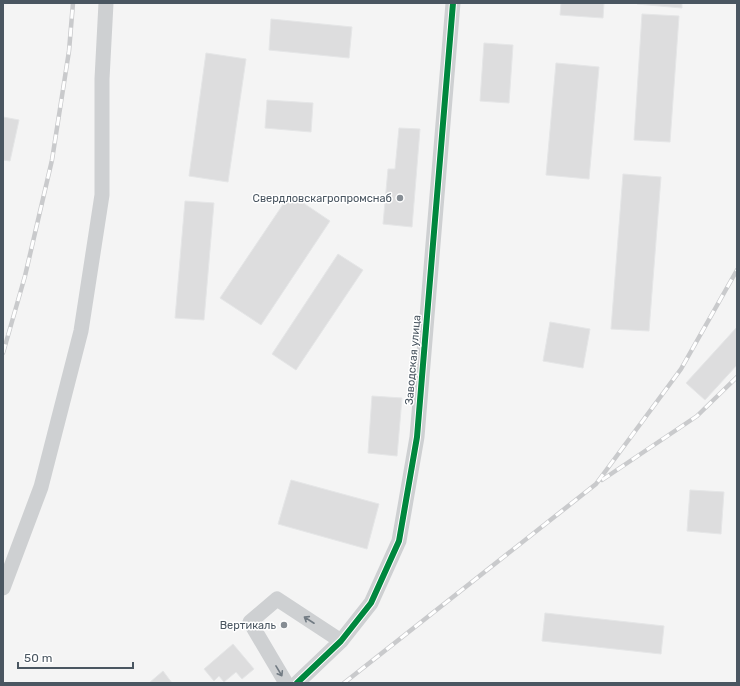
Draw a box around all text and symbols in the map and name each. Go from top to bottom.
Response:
place label: Свердловскагропромснаб [253,192,392,205]
marker: Свердловскагропромснаб [395,193,405,203]
street label: Заводская улица [403,314,423,406]
one-way arrow [304,616,315,624]
place label: Вертикаль [220,619,276,632]
marker: Вертикаль [279,620,289,630]
scale bar [18,644,133,670]
text: 50 m [24,651,52,665]
one-way arrow [276,665,284,677]

